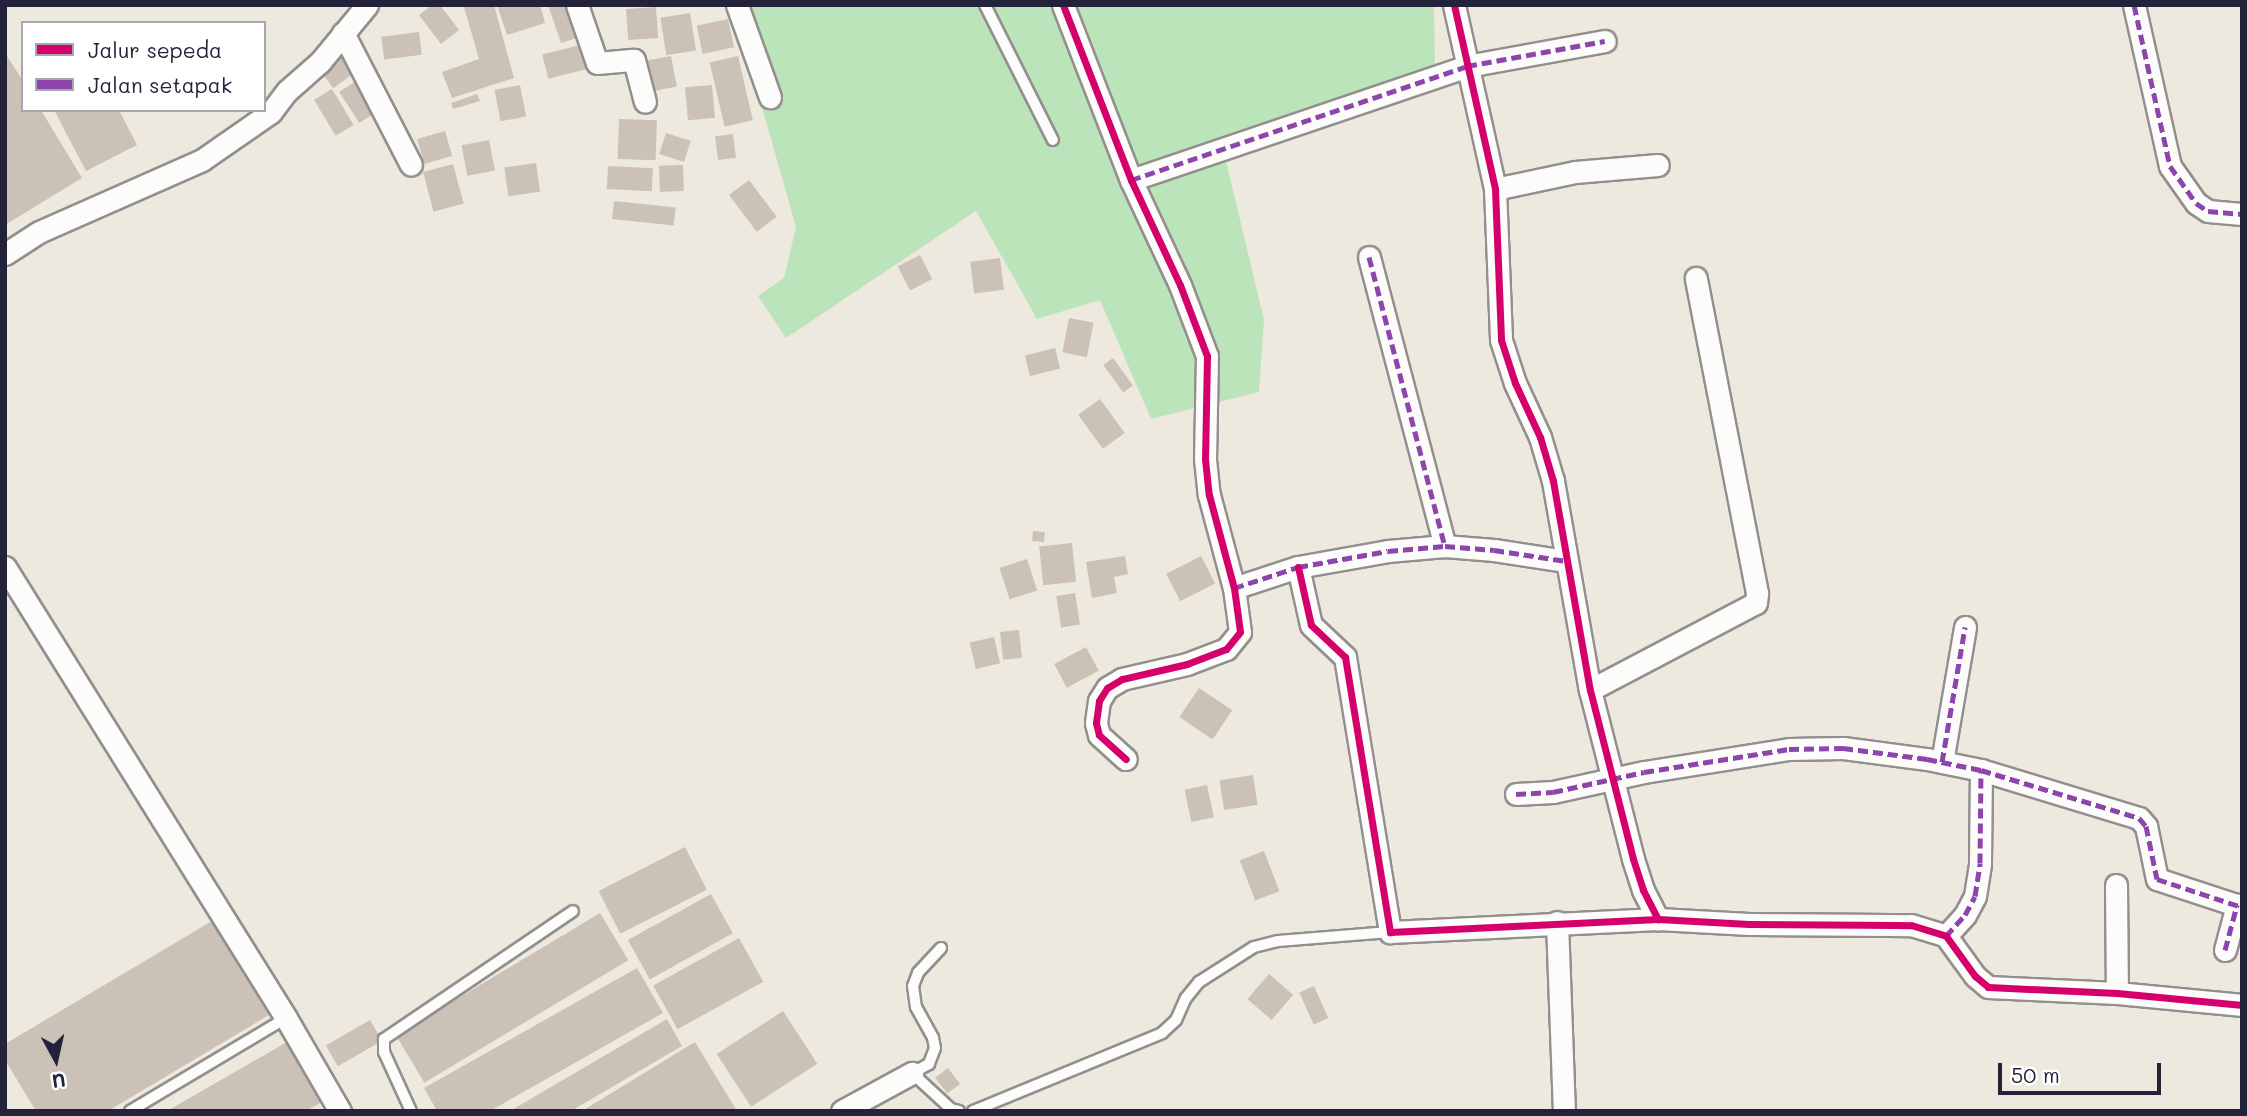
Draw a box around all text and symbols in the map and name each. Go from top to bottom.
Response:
legend [21,21,266,112]
text: Jalur sepeda [88,36,222,63]
text: Jalan setapak [88,71,232,98]
north arrow [21,1025,91,1095]
scale bar [2002,1050,2165,1094]
text: 50 m [2011,1061,2060,1088]
text: U [51,1068,67,1095]

